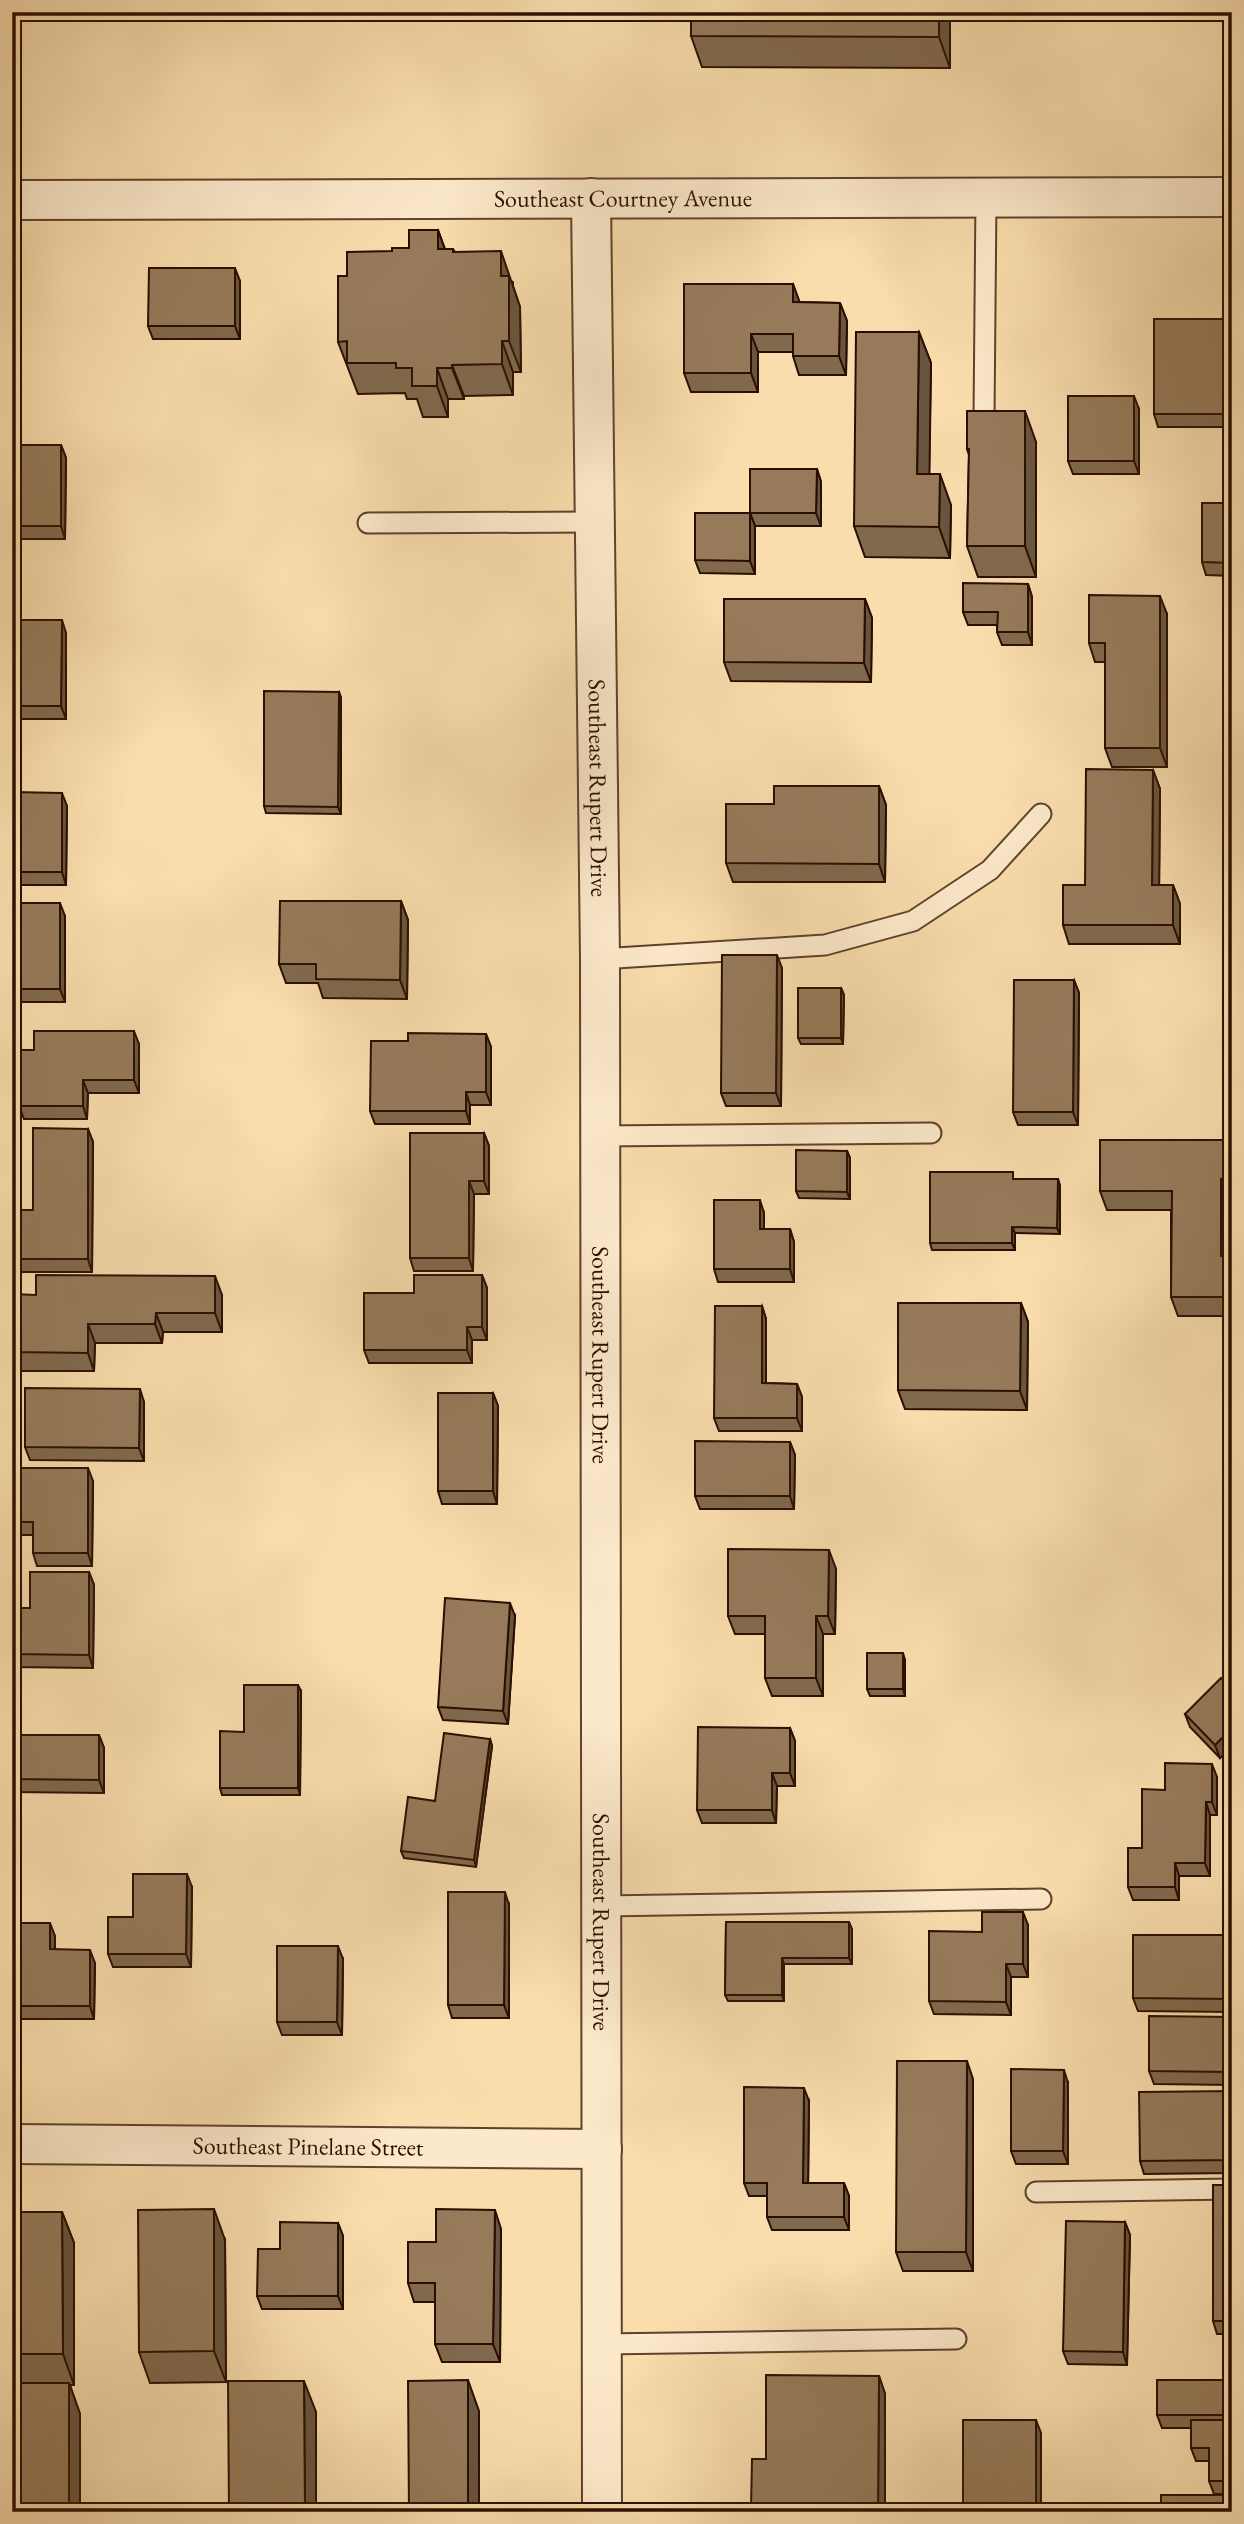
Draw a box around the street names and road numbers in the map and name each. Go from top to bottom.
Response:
street label: Southeast Courtney Avenue [494,182,752,214]
street label: Southeast Rupert Drive [582,679,615,897]
street label: Southeast Rupert Drive [585,1246,617,1464]
street label: Southeast Rupert Drive [586,1813,617,2031]
street label: Southeast Pinelane Street [192,2130,424,2162]

